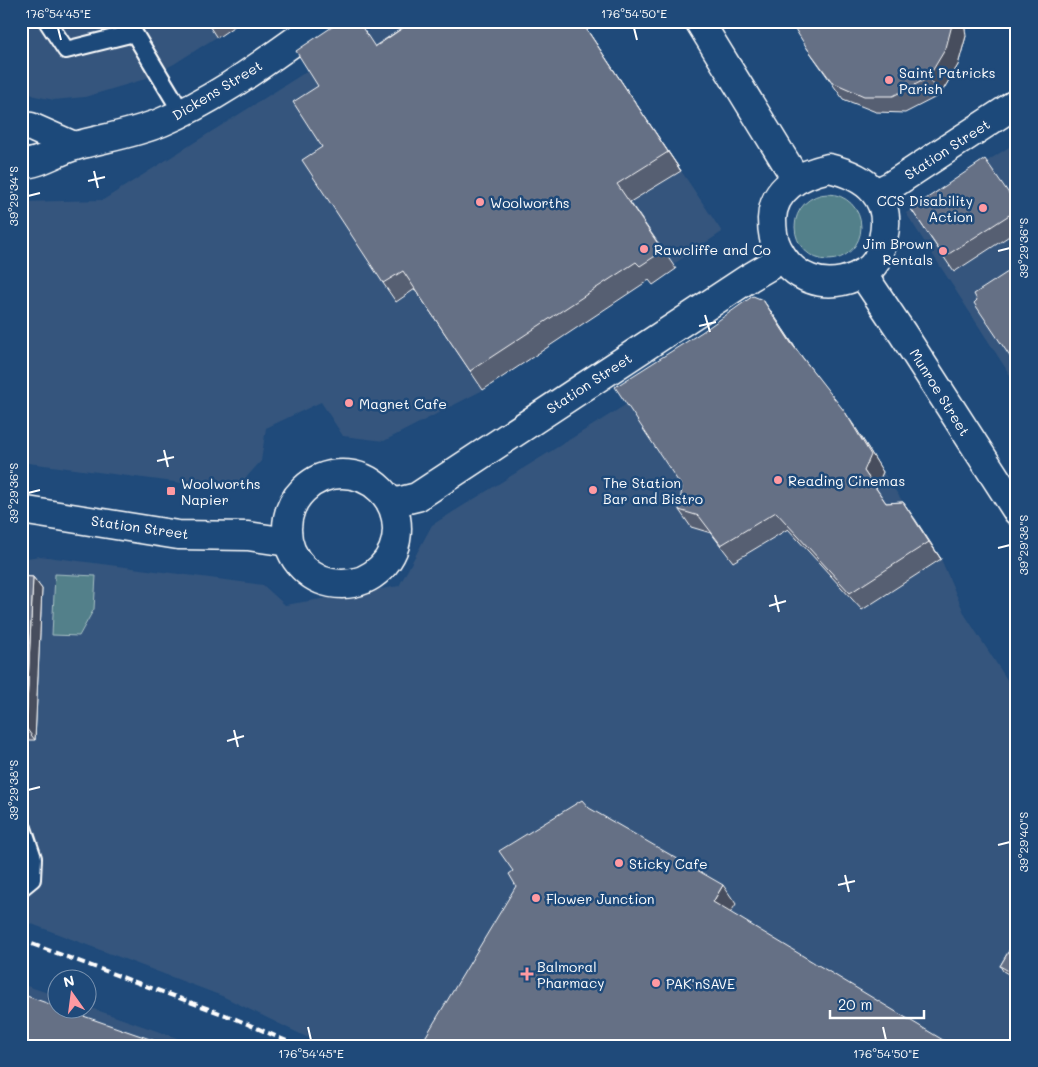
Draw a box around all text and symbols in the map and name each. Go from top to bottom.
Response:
text: 176°54'45"E [25,5,91,21]
text: 176°54'50"E [601,5,667,21]
street label: Dickens Street [168,56,266,124]
place label: Saint Patricks Parish [899,63,996,98]
marker: Saint Patricks Parish [883,74,895,86]
street label: Station Street [901,114,993,184]
text: 39°29'34"S [5,166,21,226]
place label: CCS Disability Action [877,191,973,226]
place label: Woolworths [490,193,569,212]
marker: Woolworths [474,196,486,208]
marker: CCS Disability Action [977,202,989,214]
text: 39°29'36"S [1015,218,1031,278]
place label: Jim Brown Rentals [863,234,933,269]
place label: Rawcliffe and Co [654,240,771,259]
marker: Rawcliffe and Co [638,243,650,255]
marker: Jim Brown Rentals [937,245,949,257]
street label: Munroe Street [906,345,974,439]
street label: Station Street [543,348,635,418]
place label: Magnet Cafe [359,394,447,413]
marker: Magnet Cafe [343,397,355,409]
text: 39°29'36"S [5,463,21,523]
place label: Reading Cinemas [788,471,905,490]
place label: The Station Bar and Bistro [603,473,703,508]
place label: Woolworths Napier [181,474,260,509]
marker: Reading Cinemas [772,474,784,486]
marker: The Station Bar and Bistro [587,484,599,496]
marker: Woolworths Napier [165,485,177,497]
street label: Station Street [90,511,190,543]
text: 39°29'38"S [1015,515,1031,575]
text: 39°29'38"S [5,760,21,820]
text: 39°29'40"S [1015,811,1031,872]
place label: Sticky Cafe [629,854,708,873]
marker: Sticky Cafe [613,857,625,869]
place label: Flower Junction [546,889,655,908]
marker: Flower Junction [530,892,542,904]
place label: Balmoral Pharmacy [537,957,605,992]
marker: Balmoral Pharmacy [521,968,533,980]
north arrow [48,970,98,1020]
text: N [61,970,76,991]
place label: PAK'nSAVE [666,974,735,993]
marker: PAK'nSAVE [650,977,662,989]
scale bar [830,987,924,1019]
text: 20 m [838,994,872,1014]
text: 176°54'45"E [278,1045,344,1061]
text: 176°54'50"E [853,1045,919,1061]

